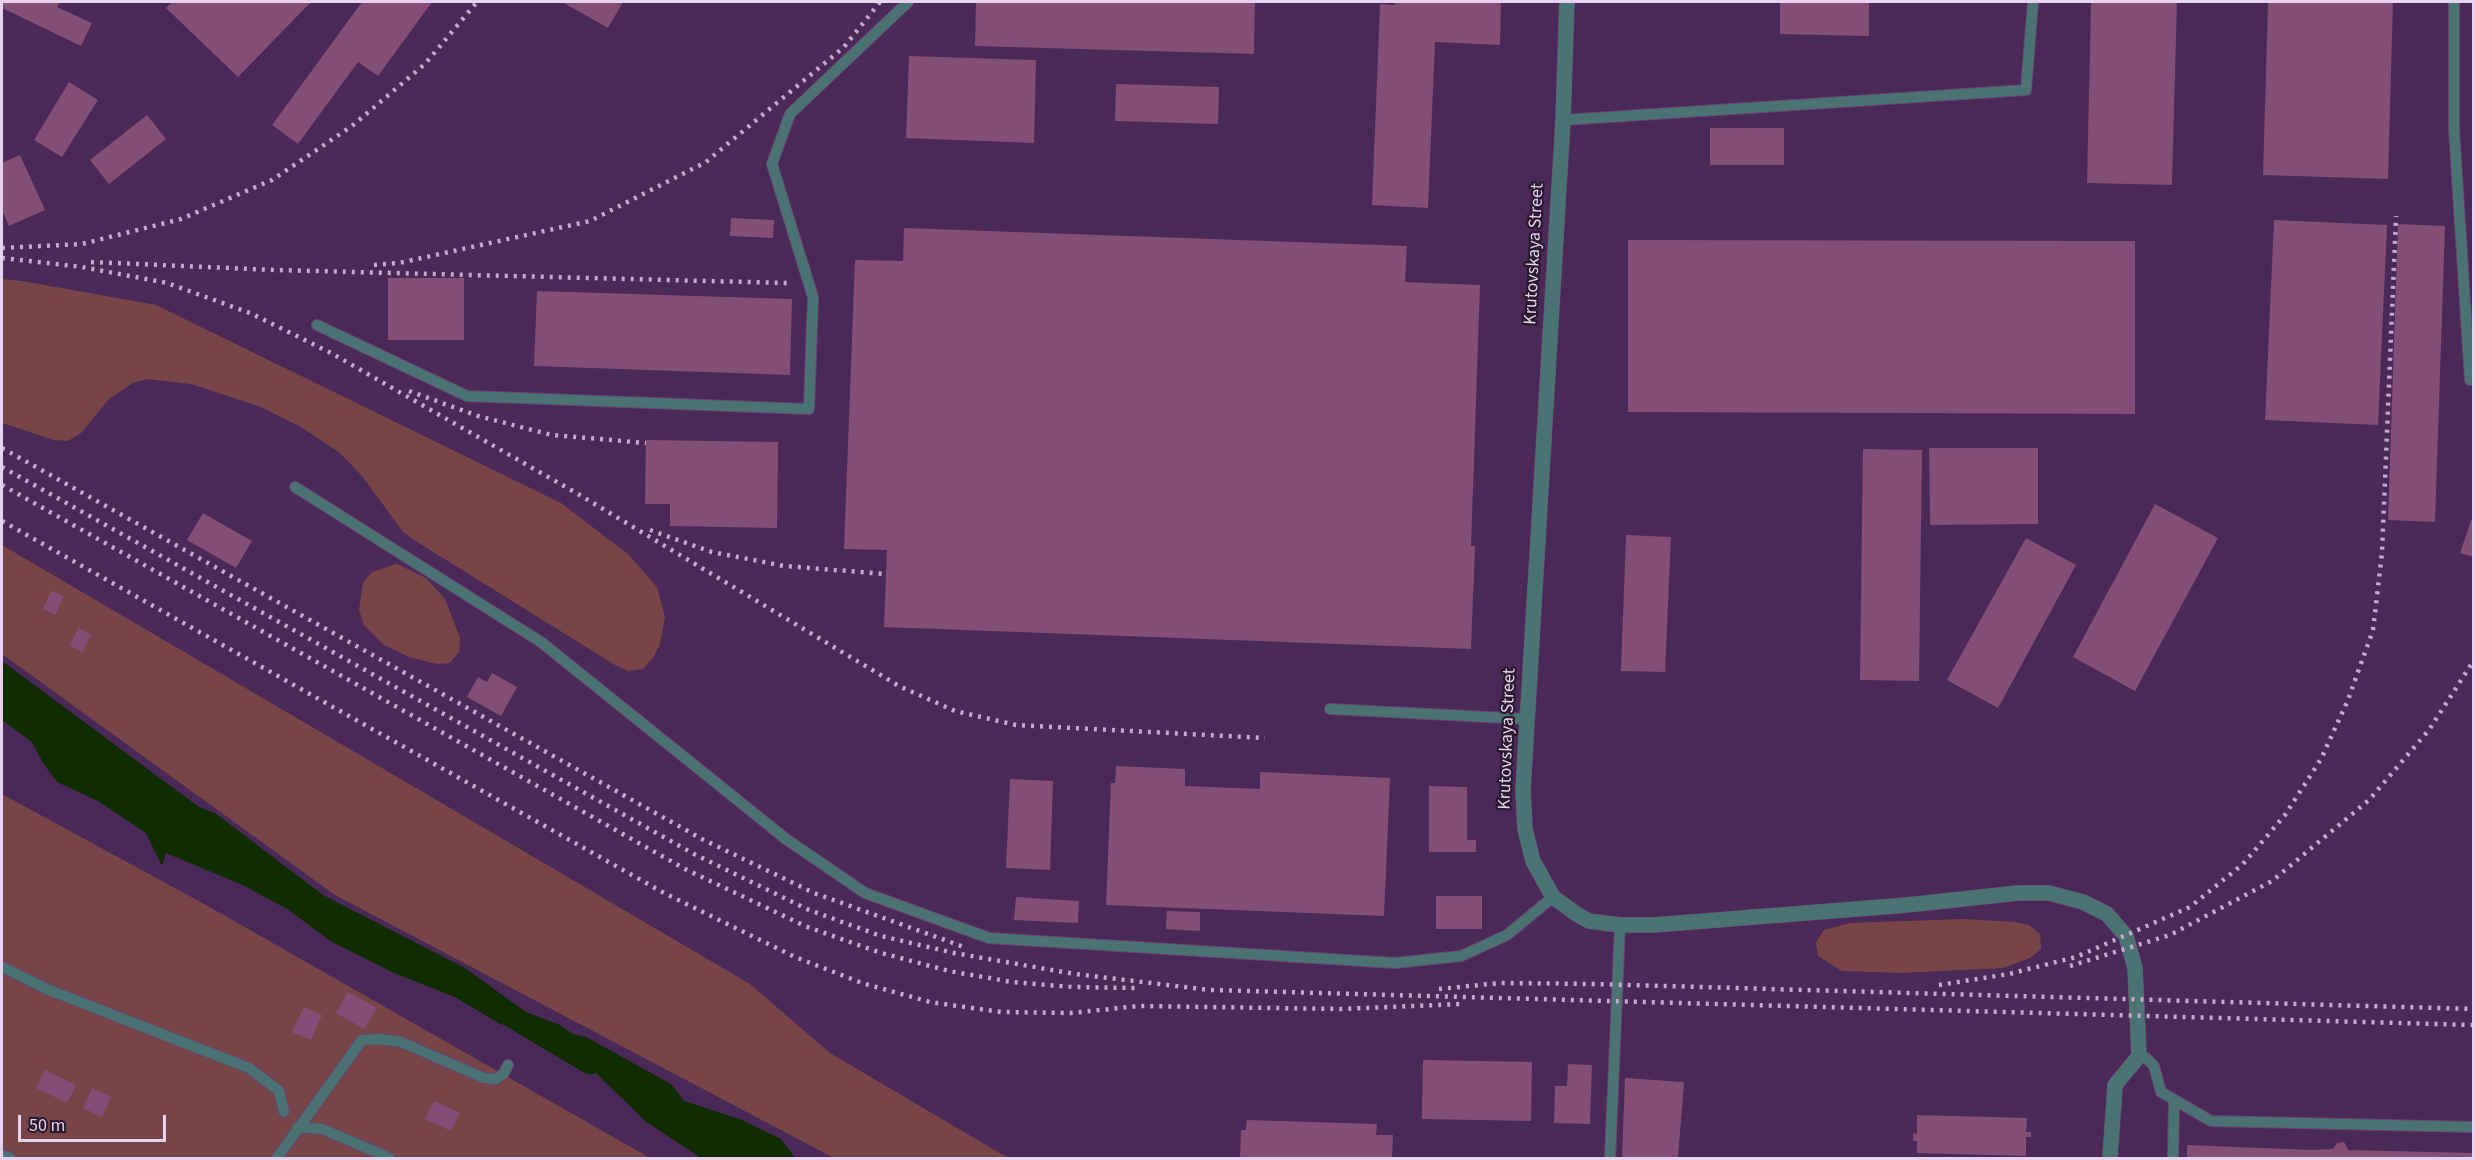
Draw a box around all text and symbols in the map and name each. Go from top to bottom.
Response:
street label: Krutovskaya Street [1521,183,1549,325]
street label: Krutovskaya Street [1495,668,1521,810]
scale bar [21,1103,170,1141]
text: 50 m [29,1113,65,1138]

